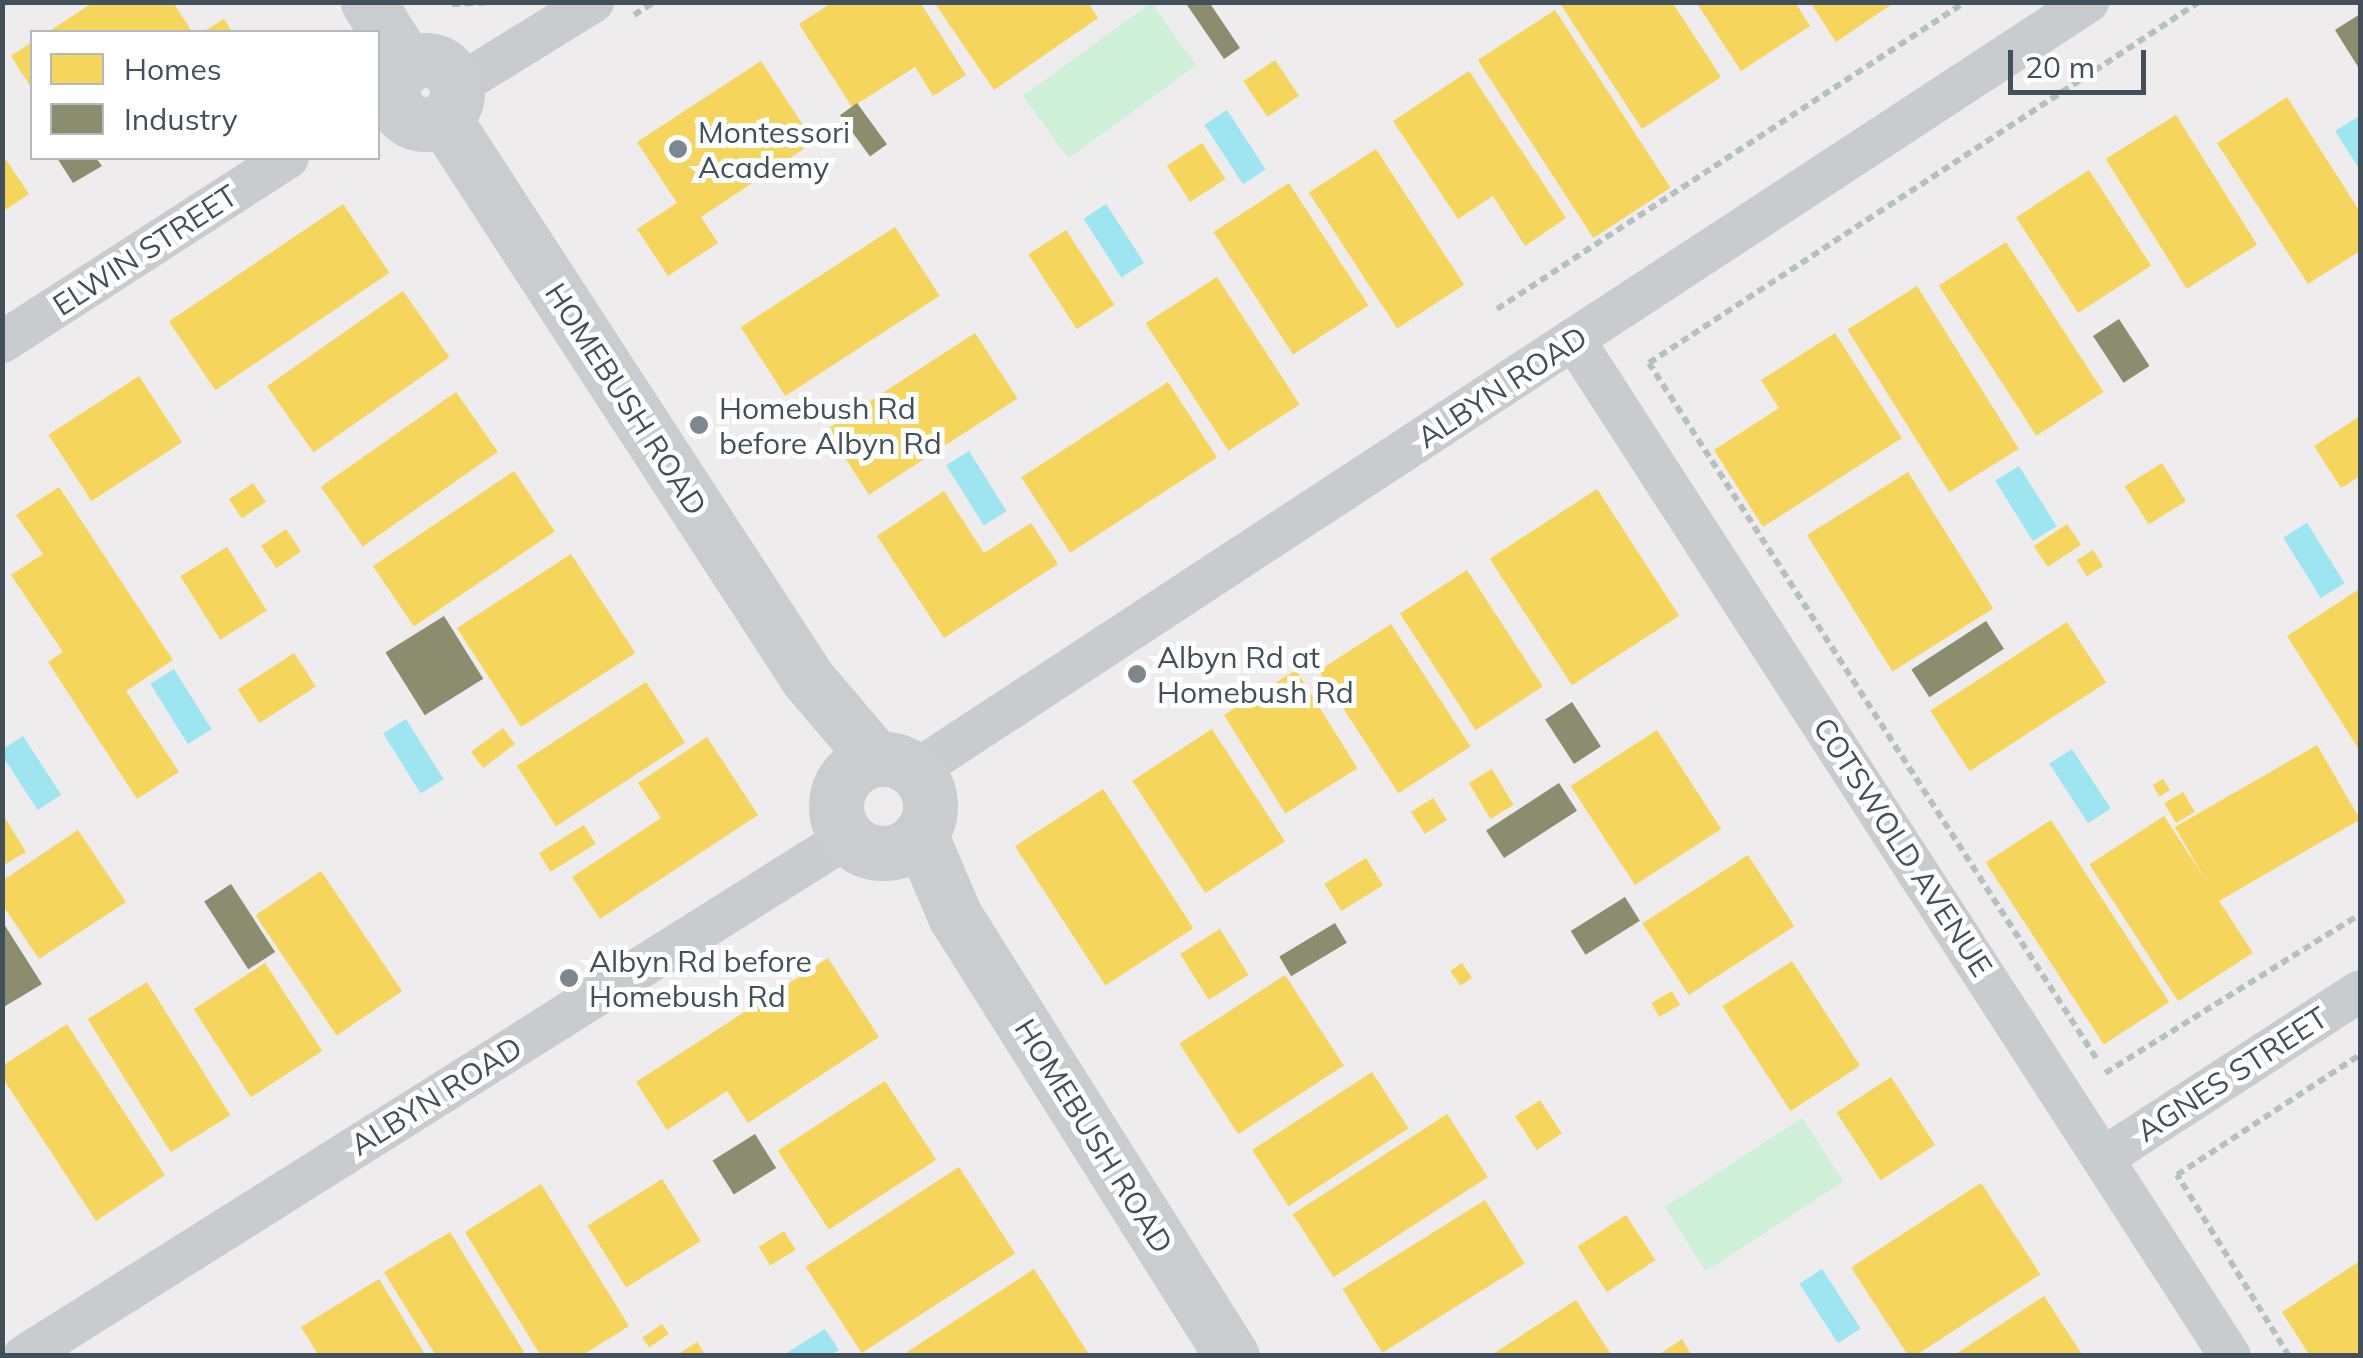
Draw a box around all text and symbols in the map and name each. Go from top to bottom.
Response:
legend [30,30,380,160]
scale bar [2013,30,2150,92]
text: 20 m [2025,48,2095,86]
text: Homes [124,50,222,88]
text: Industry [124,100,238,138]
place label: Montessori Academy [698,114,850,184]
marker: Montessori Academy [667,138,689,160]
street label: ELWIN STREET [46,177,244,323]
street label: HOMEBUSH ROAD [538,276,714,522]
street label: ALBYN ROAD [1410,319,1594,455]
place label: Homebush Rd before Albyn Rd [719,390,942,460]
marker: Homebush Rd before Albyn Rd [688,414,710,436]
place label: Albyn Rd at Homebush Rd [1157,639,1354,710]
marker: Albyn Rd at Homebush Rd [1126,663,1148,685]
street label: COTSWOLD AVENUE [1806,711,2000,983]
place label: Albyn Rd before Homebush Rd [589,943,812,1014]
marker: Albyn Rd before Homebush Rd [558,967,580,989]
street label: AGNES STREET [2130,999,2334,1149]
street label: HOMEBUSH ROAD [1007,1012,1181,1260]
street label: ALBYN ROAD [344,1029,528,1163]

